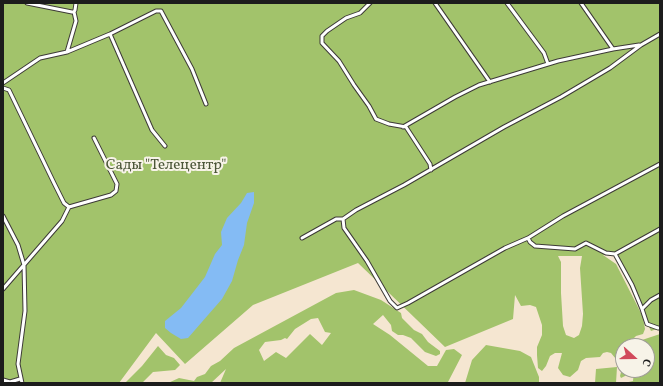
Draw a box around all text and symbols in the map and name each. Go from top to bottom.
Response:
park label: Сады "Телецентр" [106,157,226,175]
north arrow [615,338,655,378]
text: С [637,356,654,368]

